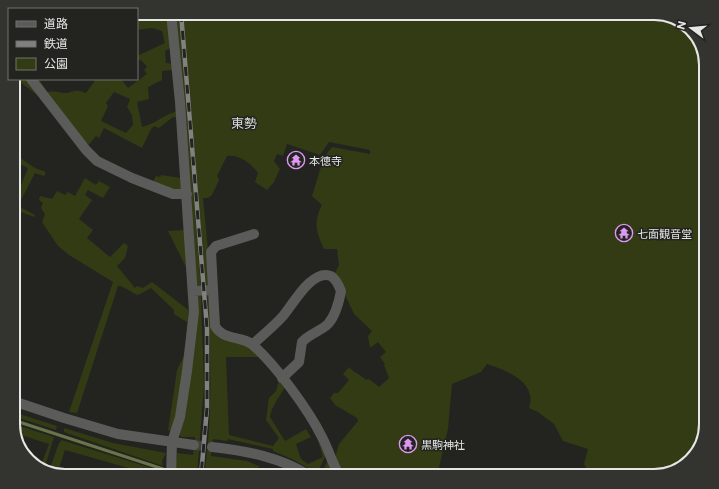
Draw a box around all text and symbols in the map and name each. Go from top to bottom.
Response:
legend [8,8,138,80]
north arrow [671,8,711,48]
text: 道路 [44,16,68,30]
text: N [674,19,688,31]
text: 鉄道 [44,36,68,50]
text: 公園 [44,56,68,70]
district label: 東勢 [231,115,257,131]
temple icon: 本徳寺 [286,150,306,170]
place label: 本徳寺 [309,154,342,167]
temple icon: 七面観音堂 [614,223,634,243]
place label: 七面観音堂 [637,227,692,240]
temple icon: 黒駒神社 [398,434,418,454]
place label: 黒駒神社 [421,438,465,451]

